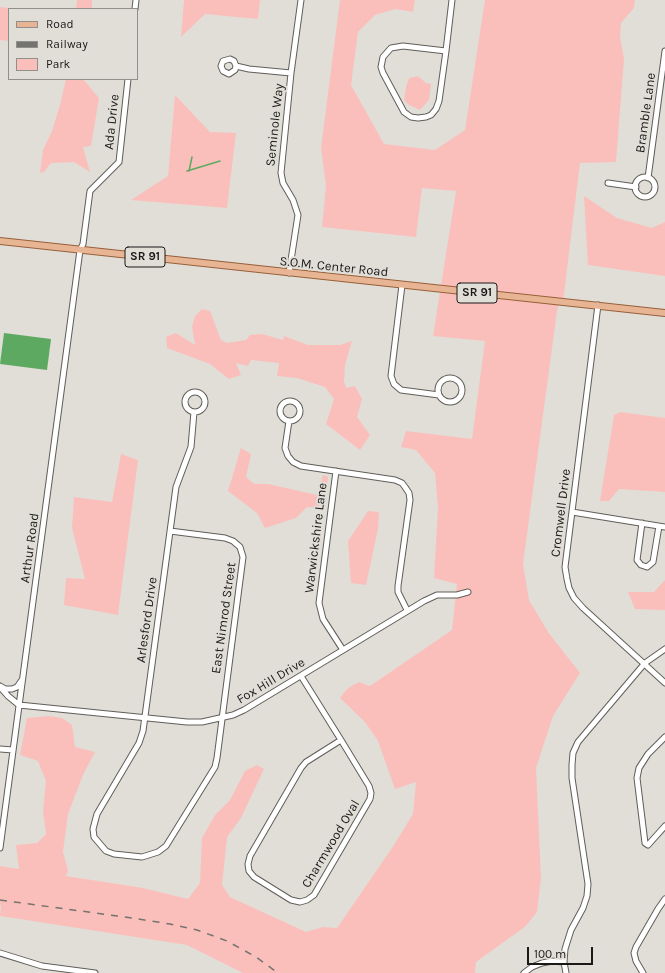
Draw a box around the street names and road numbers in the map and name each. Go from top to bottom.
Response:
street label: Bramble Lane [633,72,659,154]
street label: Seminole Way [263,83,287,167]
street label: Ada Drive [101,93,123,151]
road number: SR 91 [125,247,165,267]
street label: S.O.M. Center Road [279,254,389,280]
road number: SR 91 [457,283,497,303]
street label: Cromwell Drive [548,468,574,558]
street label: Warwickshire Lane [301,482,331,594]
street label: Arthur Road [17,512,43,584]
street label: East Nimrod Street [208,561,240,675]
street label: Arlesford Drive [133,576,161,664]
street label: Fox Hill Drive [234,655,308,707]
street label: Charmwood Oval [299,797,363,891]

